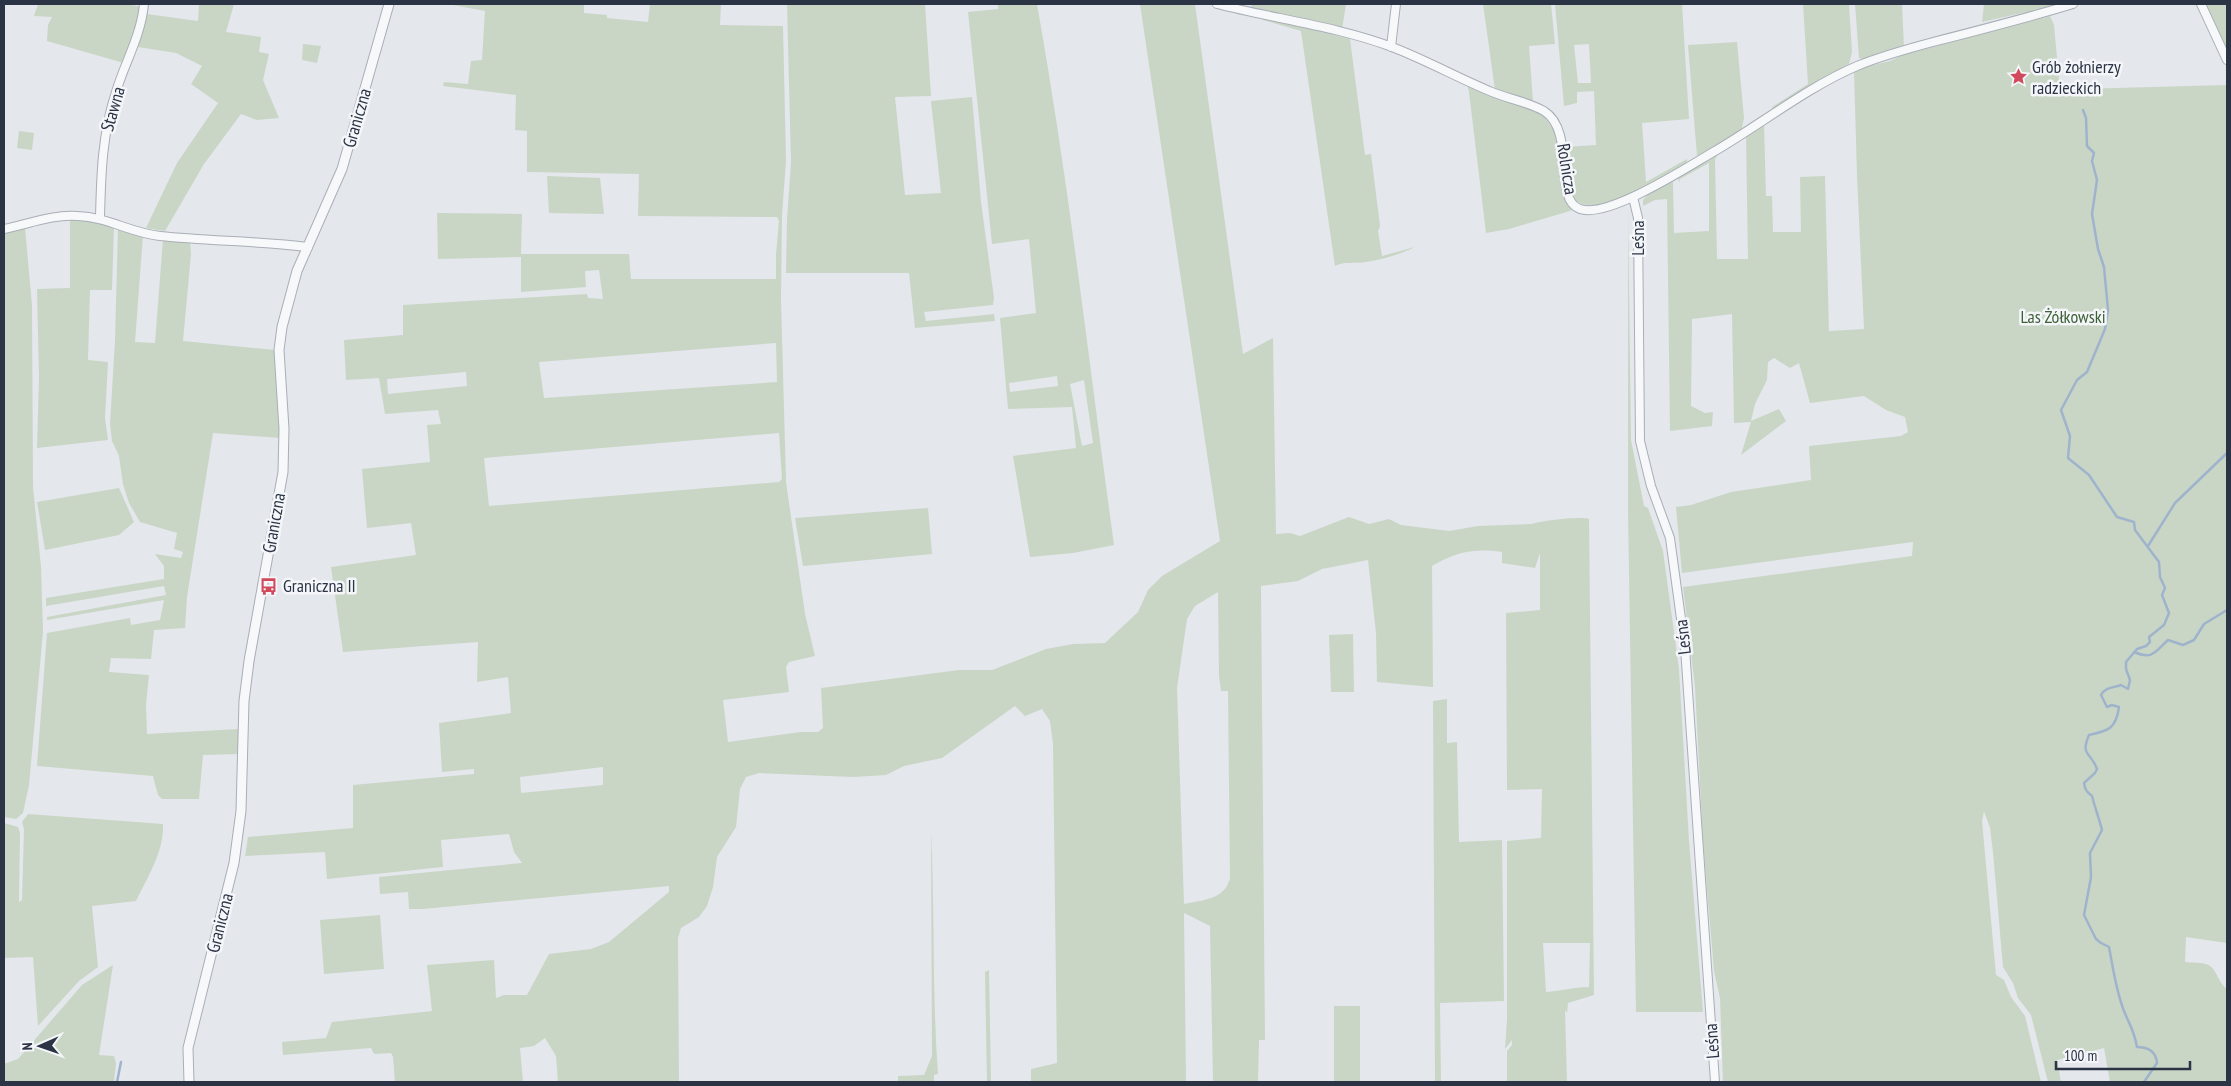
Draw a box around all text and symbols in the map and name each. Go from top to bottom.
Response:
place label: Grób żołnierzy radzieckich [2032,55,2121,99]
place icon: Grób żołnierzy radzieckich [2008,67,2028,87]
street label: Stawna [95,84,130,134]
street label: Graniczna [337,86,376,150]
street label: Rolnicza [1552,142,1583,196]
street label: Leśna [1626,220,1649,256]
park label: Las Żółkowski [2020,305,2106,328]
street label: Graniczna [257,491,290,555]
place label: Graniczna II [283,574,356,597]
bus stop icon: Graniczna II [259,576,279,596]
street label: Leśna [1669,618,1696,656]
street label: Graniczna [201,891,238,955]
north arrow [15,1021,65,1071]
street label: Leśna [1699,1023,1724,1059]
scale bar [2056,1038,2190,1070]
text: N [18,1042,36,1051]
text: 100 m [2064,1046,2097,1065]

